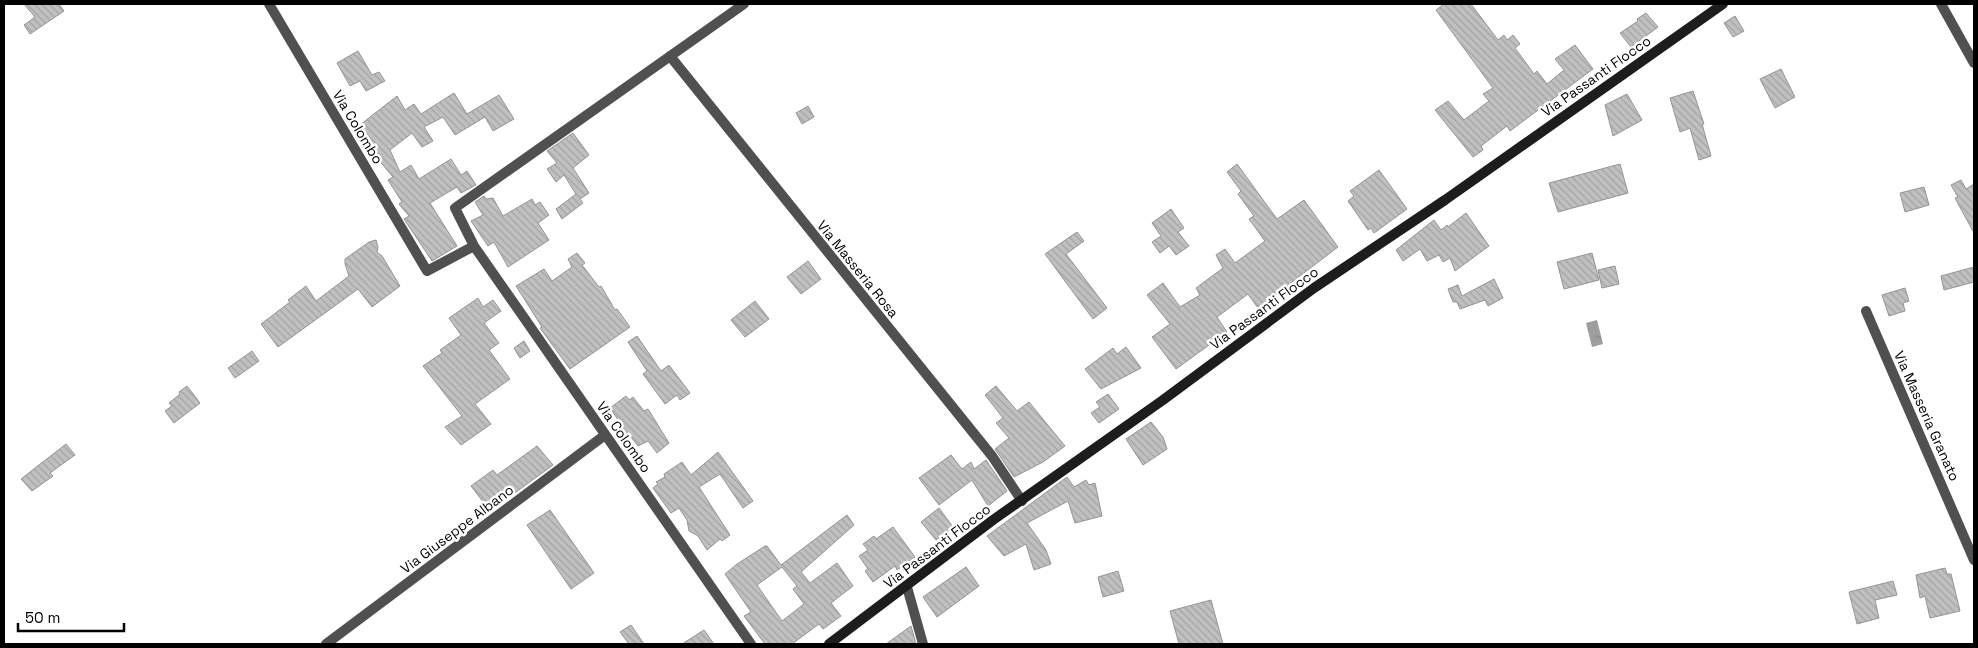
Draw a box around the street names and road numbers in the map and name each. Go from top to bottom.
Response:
street label: Via Passanti Flocco [1538,31,1654,121]
street label: Via Colombo [329,87,387,167]
street label: Via Masseria Rosa [813,217,903,321]
street label: Via Passanti Flocco [1206,263,1322,353]
street label: Via Masseria Granato [1890,348,1964,484]
street label: Via Colombo [593,398,655,476]
street label: Via Giuseppe Albano [397,481,517,577]
street label: Via Passanti Flocco [880,500,994,592]

